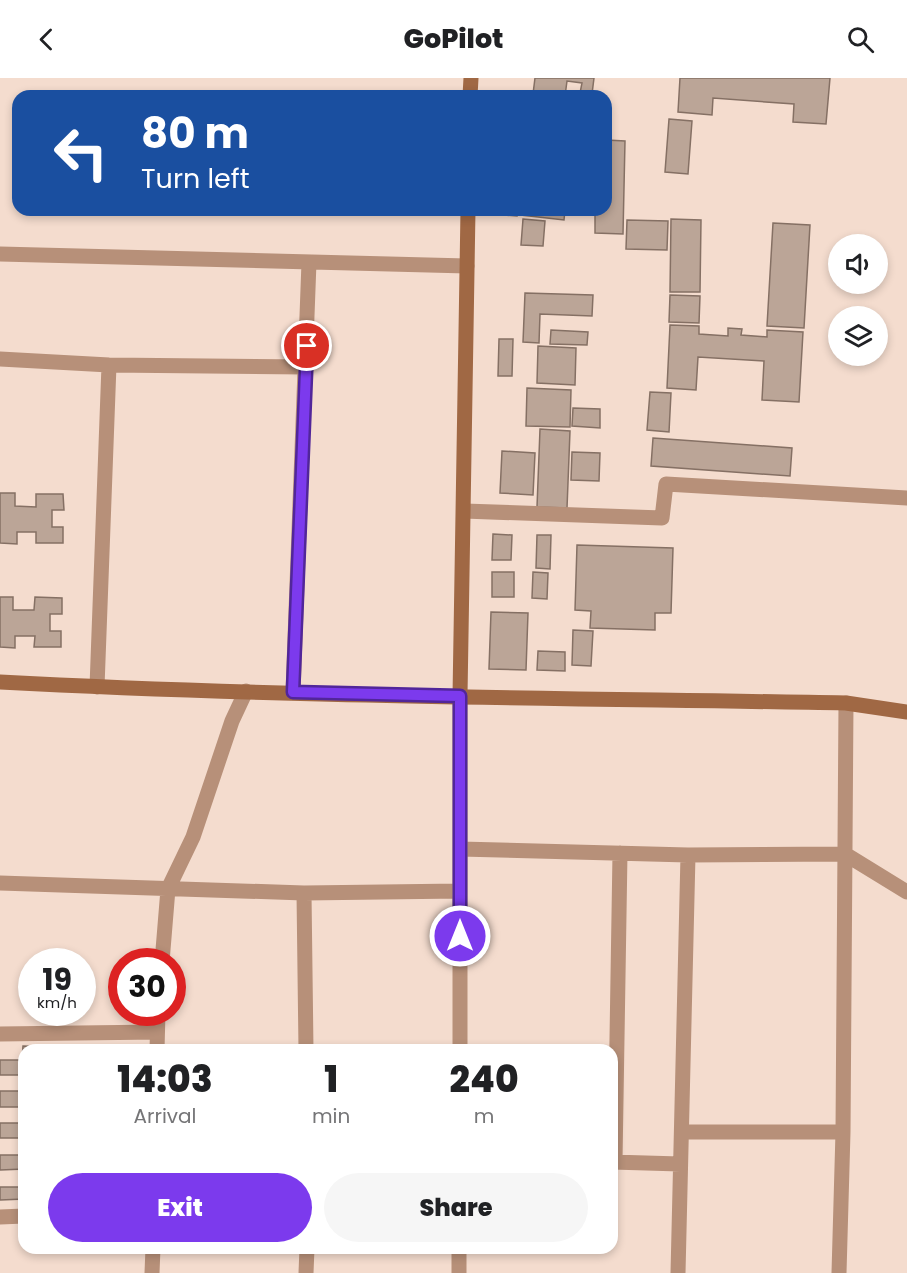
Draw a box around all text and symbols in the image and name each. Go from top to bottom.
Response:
text: GoPilot [404,20,503,57]
icon: back [30,23,63,56]
icon: search [844,23,877,56]
text: 80 m [141,104,249,163]
icon: left [42,114,120,192]
text: Turn left [141,160,250,197]
map controls [828,234,888,366]
button: sound [828,234,888,294]
button: layers [828,306,888,366]
pin [281,320,332,371]
icon: arrive [290,329,323,362]
position arrow [428,904,492,968]
speed limit sign: 30 [108,948,186,1026]
text: 19 [42,958,72,1001]
text: km/h [37,992,77,1013]
text: 14:03 [117,1054,213,1105]
text: 1 [324,1054,338,1105]
text: 240 [450,1054,519,1105]
text: Arrival [133,1102,196,1130]
text: min [312,1102,350,1130]
text: m [474,1102,494,1130]
button: Exit [48,1173,312,1242]
button: Share [324,1173,588,1242]

